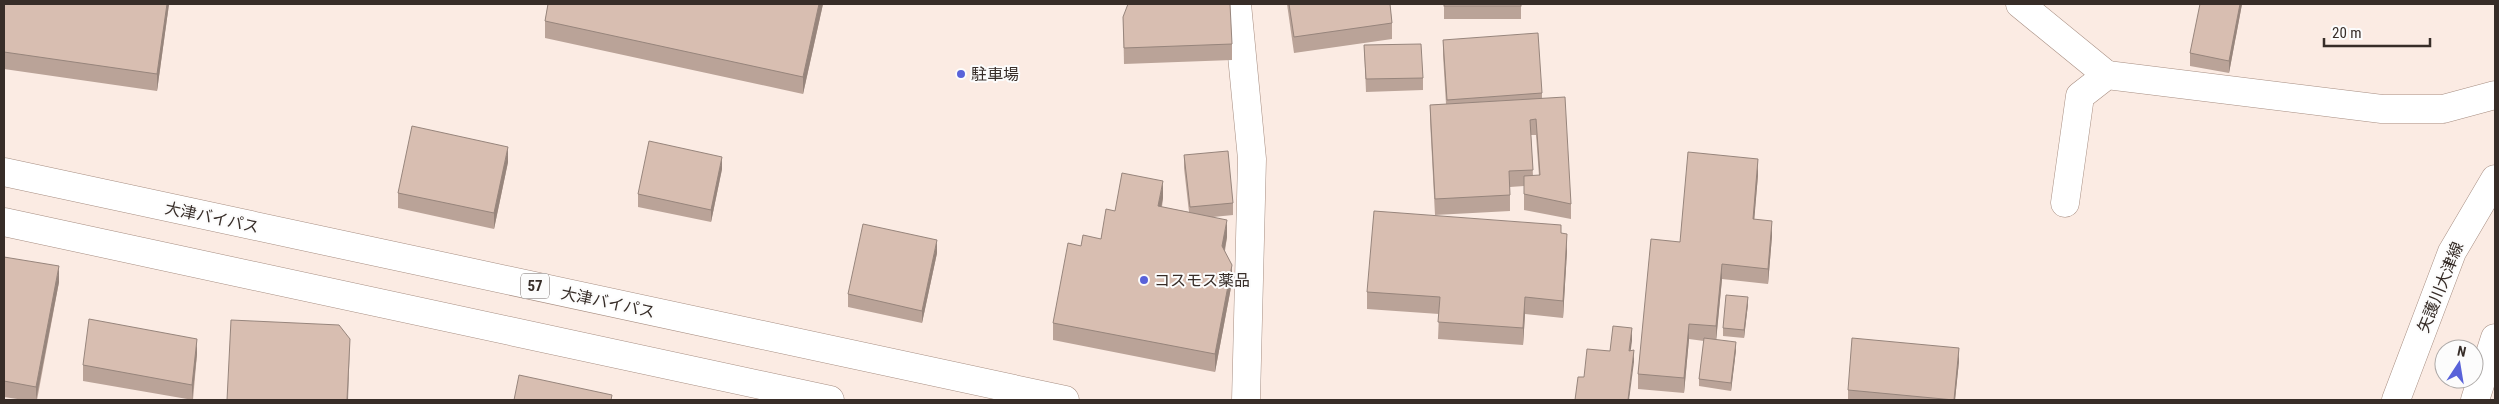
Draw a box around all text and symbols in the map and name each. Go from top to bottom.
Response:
scale bar [2324,15,2430,47]
text: 20 m [2332,24,2362,42]
place label: 駐車場 [971,65,1019,84]
marker: 駐車場 [955,68,967,80]
street label: 大津バイパス [163,198,261,237]
street label: 矢護川大津線 [2414,239,2467,335]
place label: コスモス薬品 [1154,271,1250,290]
road number: 57 [521,274,549,298]
marker: コスモス薬品 [1138,274,1150,286]
street label: 大津バイパス [559,283,657,322]
north arrow [2434,339,2484,389]
text: N [2456,343,2468,360]

